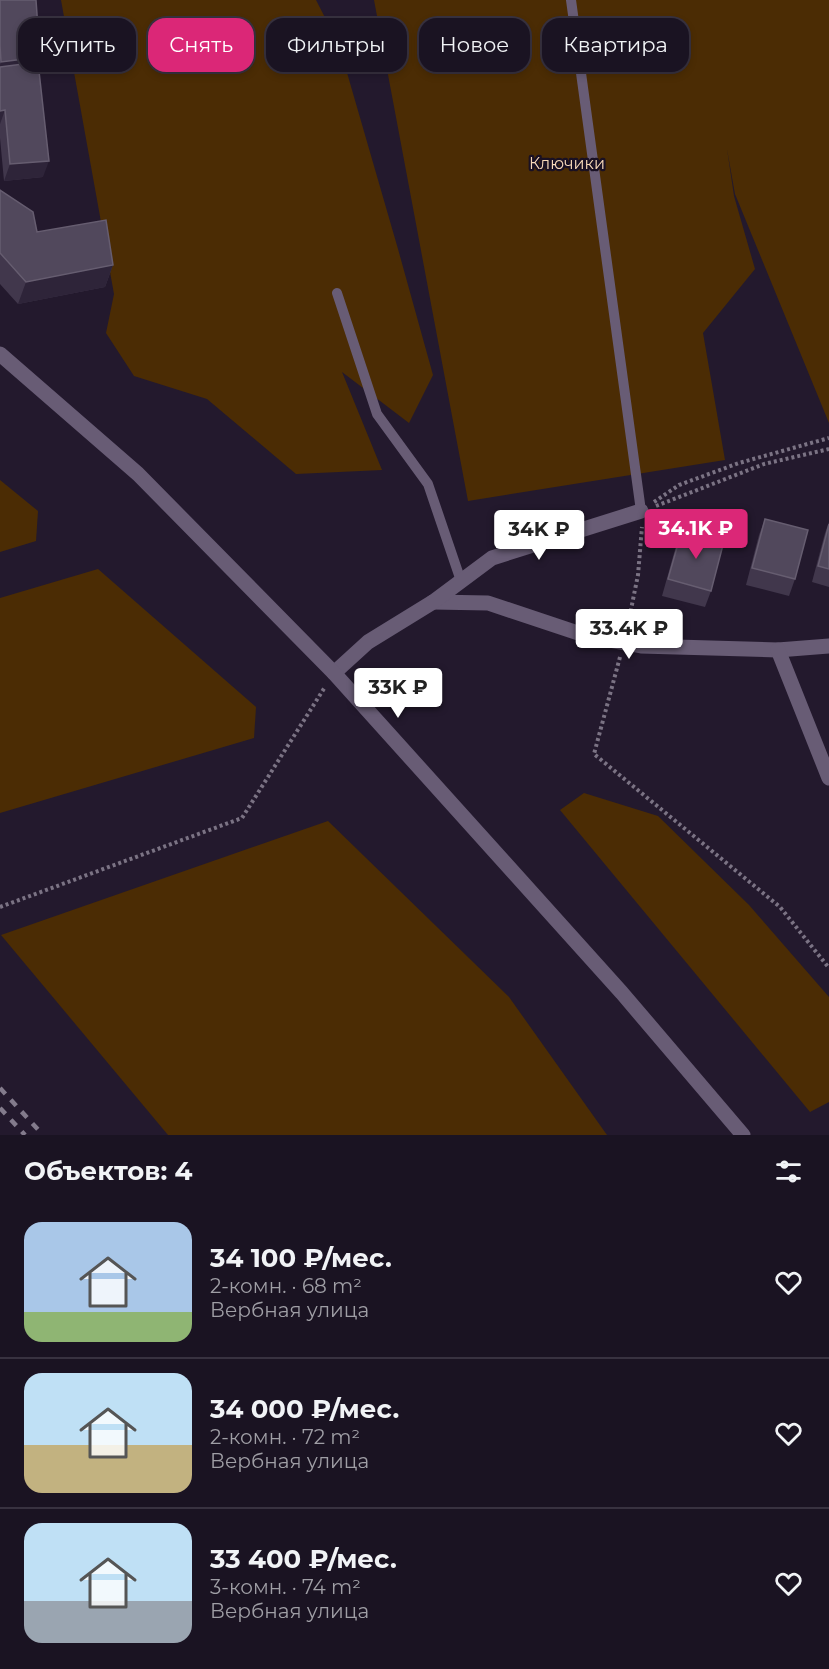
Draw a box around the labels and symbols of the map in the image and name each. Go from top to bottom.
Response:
park label: Ключики [529,154,605,173]
pin: 34.1K ₽ [641,509,751,560]
pin: 34K ₽ [497,510,581,561]
pin: 33.4K ₽ [574,609,684,660]
pin: 33K ₽ [356,668,440,719]

